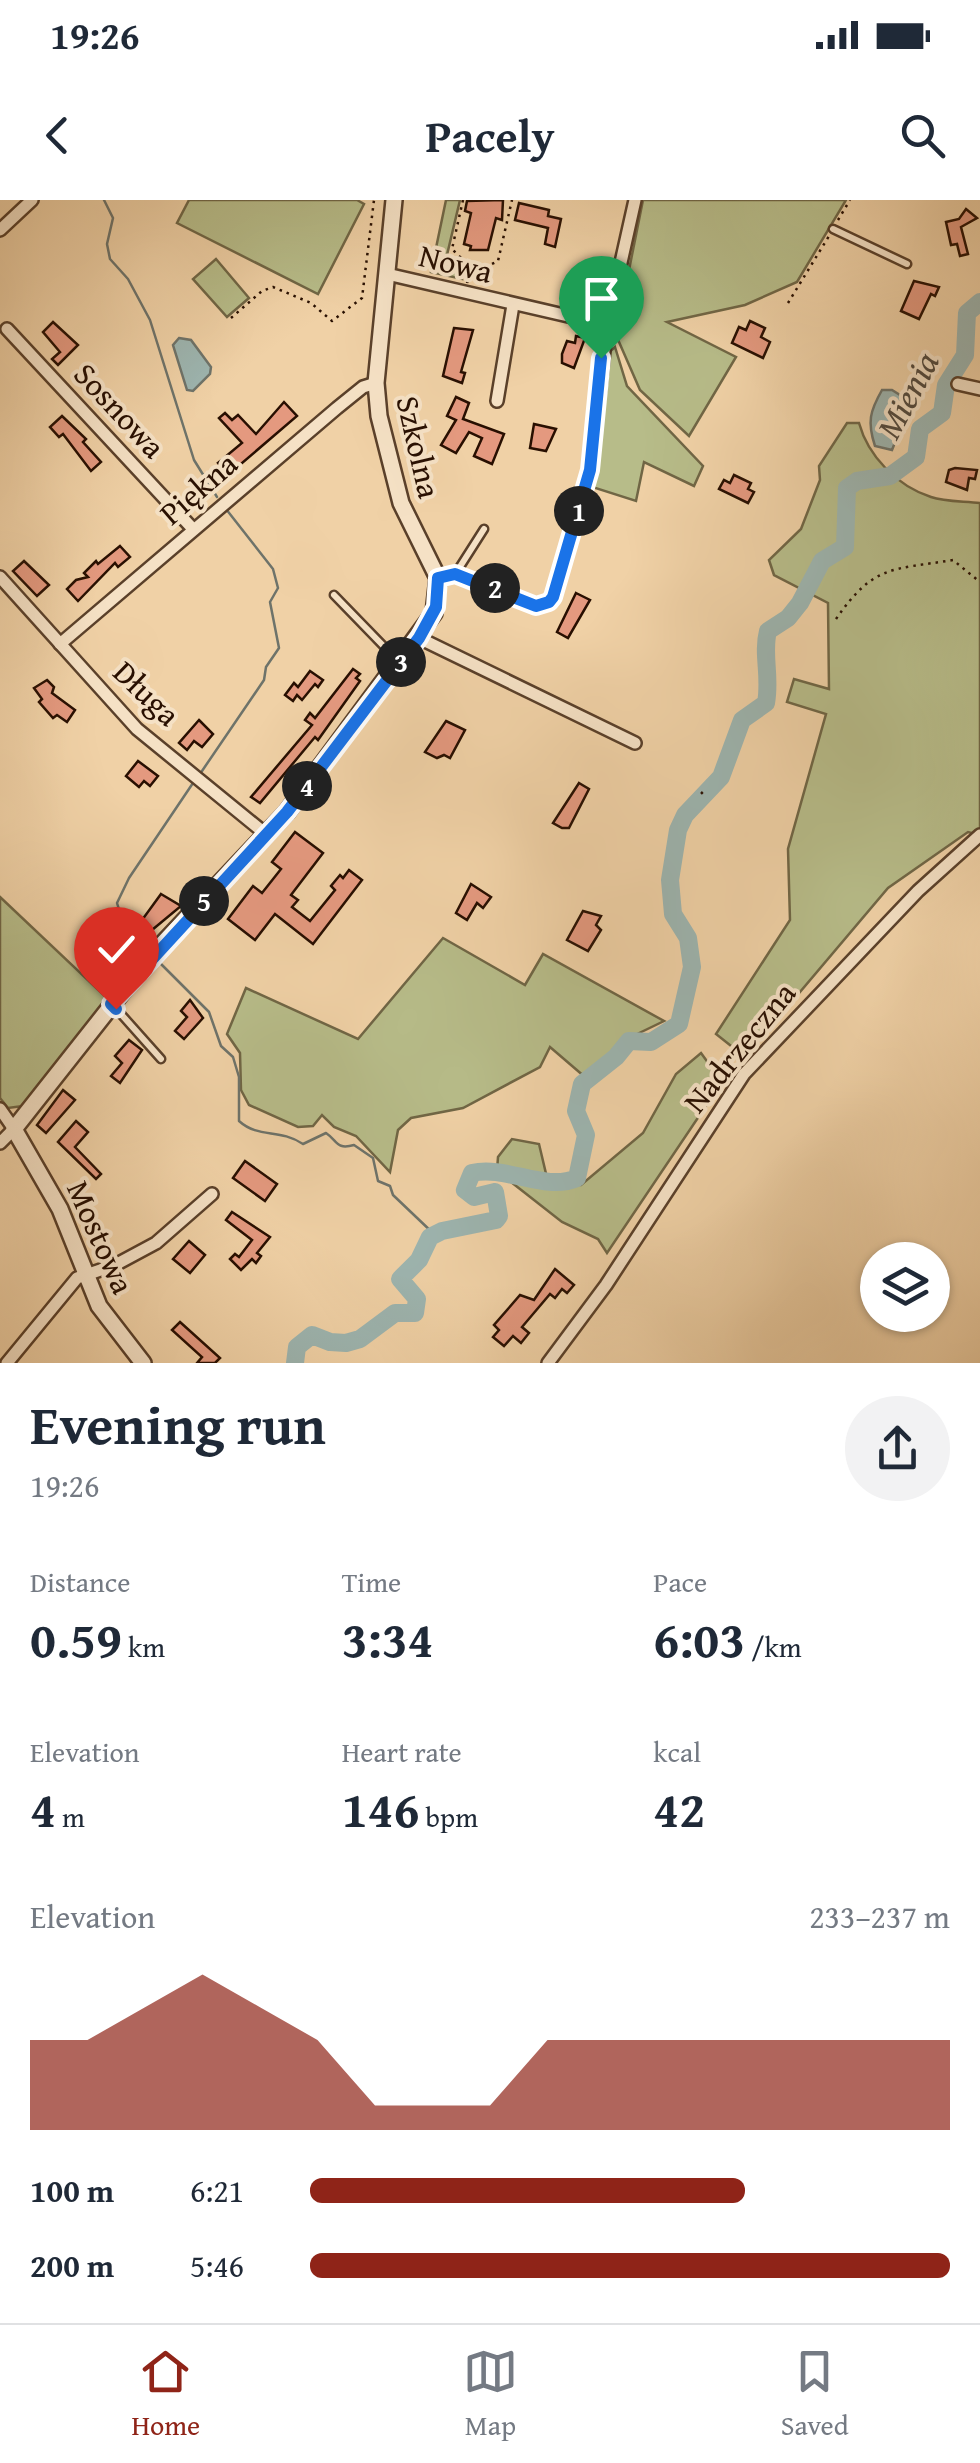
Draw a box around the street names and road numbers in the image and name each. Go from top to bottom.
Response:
street label: Nowa [414,231,498,295]
street label: Sosnowa [63,352,177,468]
street label: Szkolna [384,391,454,503]
street label: Piękna [148,441,248,535]
street label: Długa [103,649,191,737]
street label: Nadrzeczna [671,971,807,1123]
street label: Mostowa [55,1173,147,1301]

